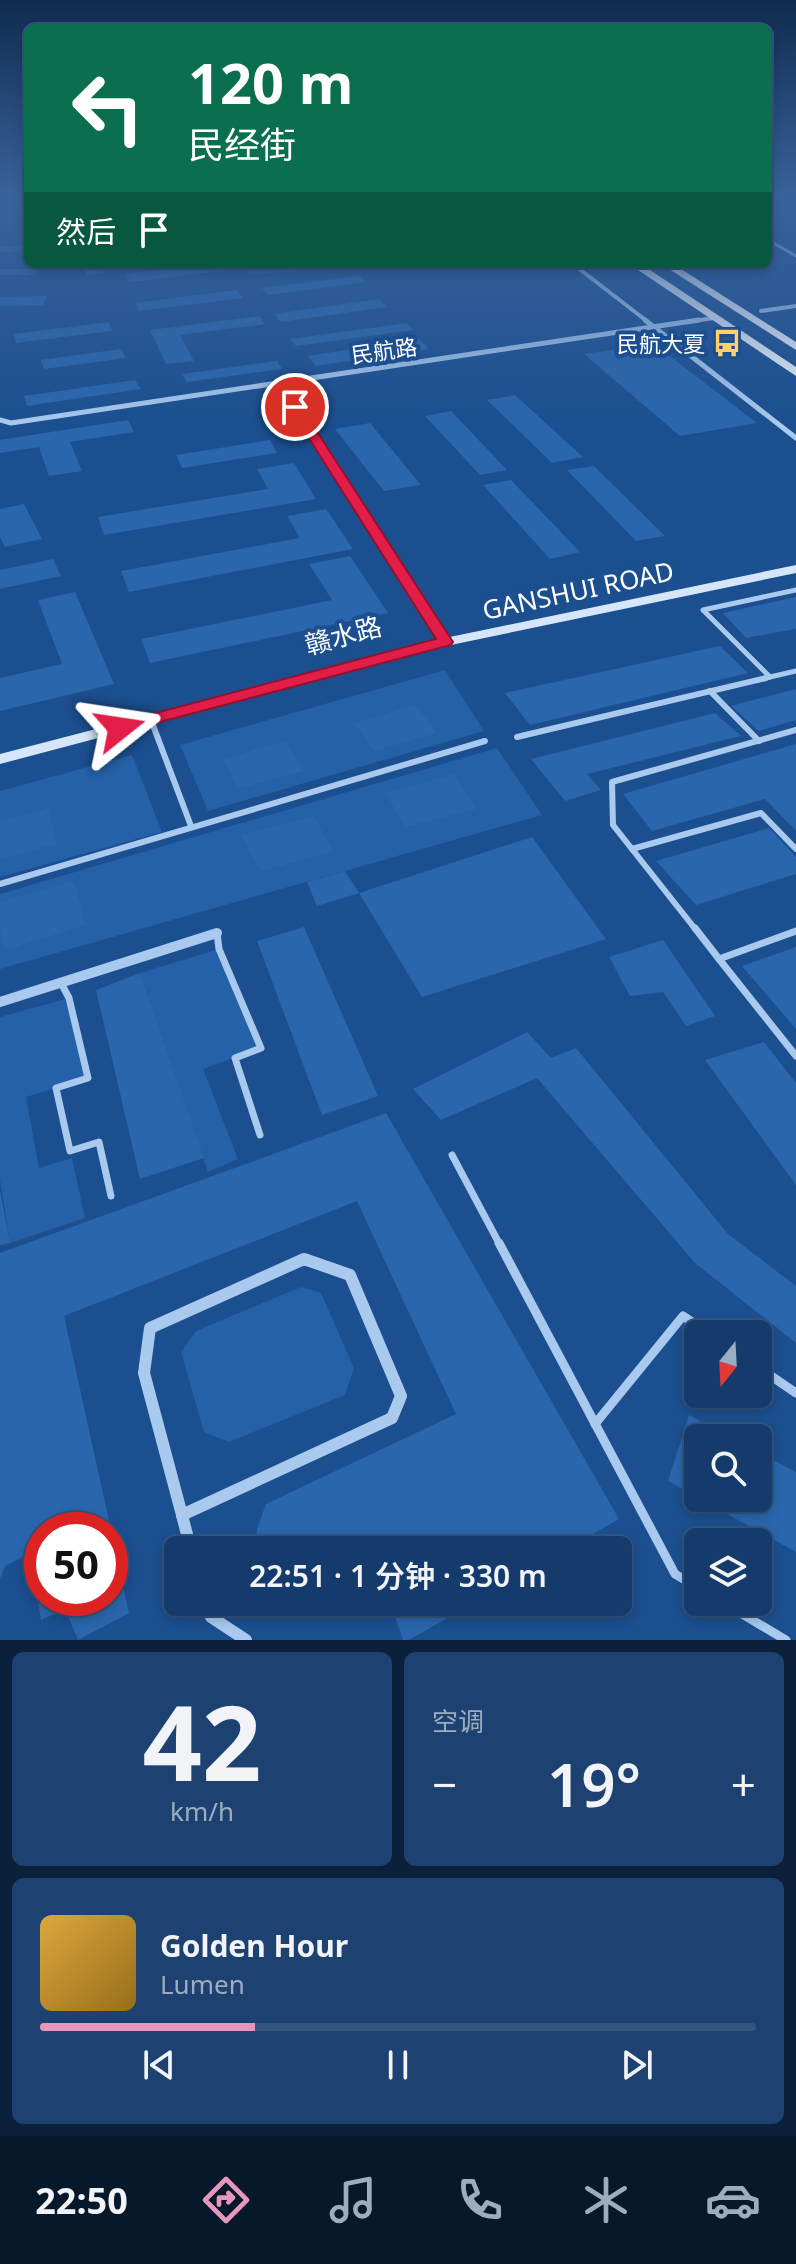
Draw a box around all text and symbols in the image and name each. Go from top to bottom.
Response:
text: 120 m [188,44,353,120]
icon: left [56,56,160,160]
text: 民经街 [188,120,296,169]
icon: arrive [132,208,176,252]
text: 然后 [56,211,116,252]
place label: 民航大夏 [617,328,705,358]
bus stop icon: 民航大夏 [712,328,742,358]
street label: 民航路 [349,331,419,369]
pin [261,373,329,441]
icon: arrive [273,385,317,429]
street label: GANSHUI ROAD [479,552,677,628]
street label: 赣水路 [301,608,385,662]
position arrow [78,686,162,770]
north arrow [684,1320,772,1408]
map controls [684,1320,772,1616]
button: search [684,1424,772,1512]
speed limit sign: 50 [24,1512,128,1616]
button: layers [684,1528,772,1616]
text: 22:51 · 1 分钟 · 330 m [249,1555,547,1596]
text: 42 [143,1670,261,1811]
text: 空调 [432,1703,484,1739]
text: 19° [547,1743,641,1825]
text: − [432,1754,457,1814]
text: + [731,1754,756,1814]
text: km/h [170,1793,234,1829]
text: Golden Hour [160,1925,348,1966]
text: Lumen [160,1966,245,2002]
icon: previous [137,2043,181,2087]
icon: pause [376,2043,420,2087]
icon: next [615,2043,659,2087]
icon: directions [198,2172,254,2228]
icon: music [325,2172,381,2228]
icon: phone [452,2172,508,2228]
icon: climate [578,2172,634,2228]
icon: car [705,2172,761,2228]
text: 22:50 [35,2176,128,2225]

